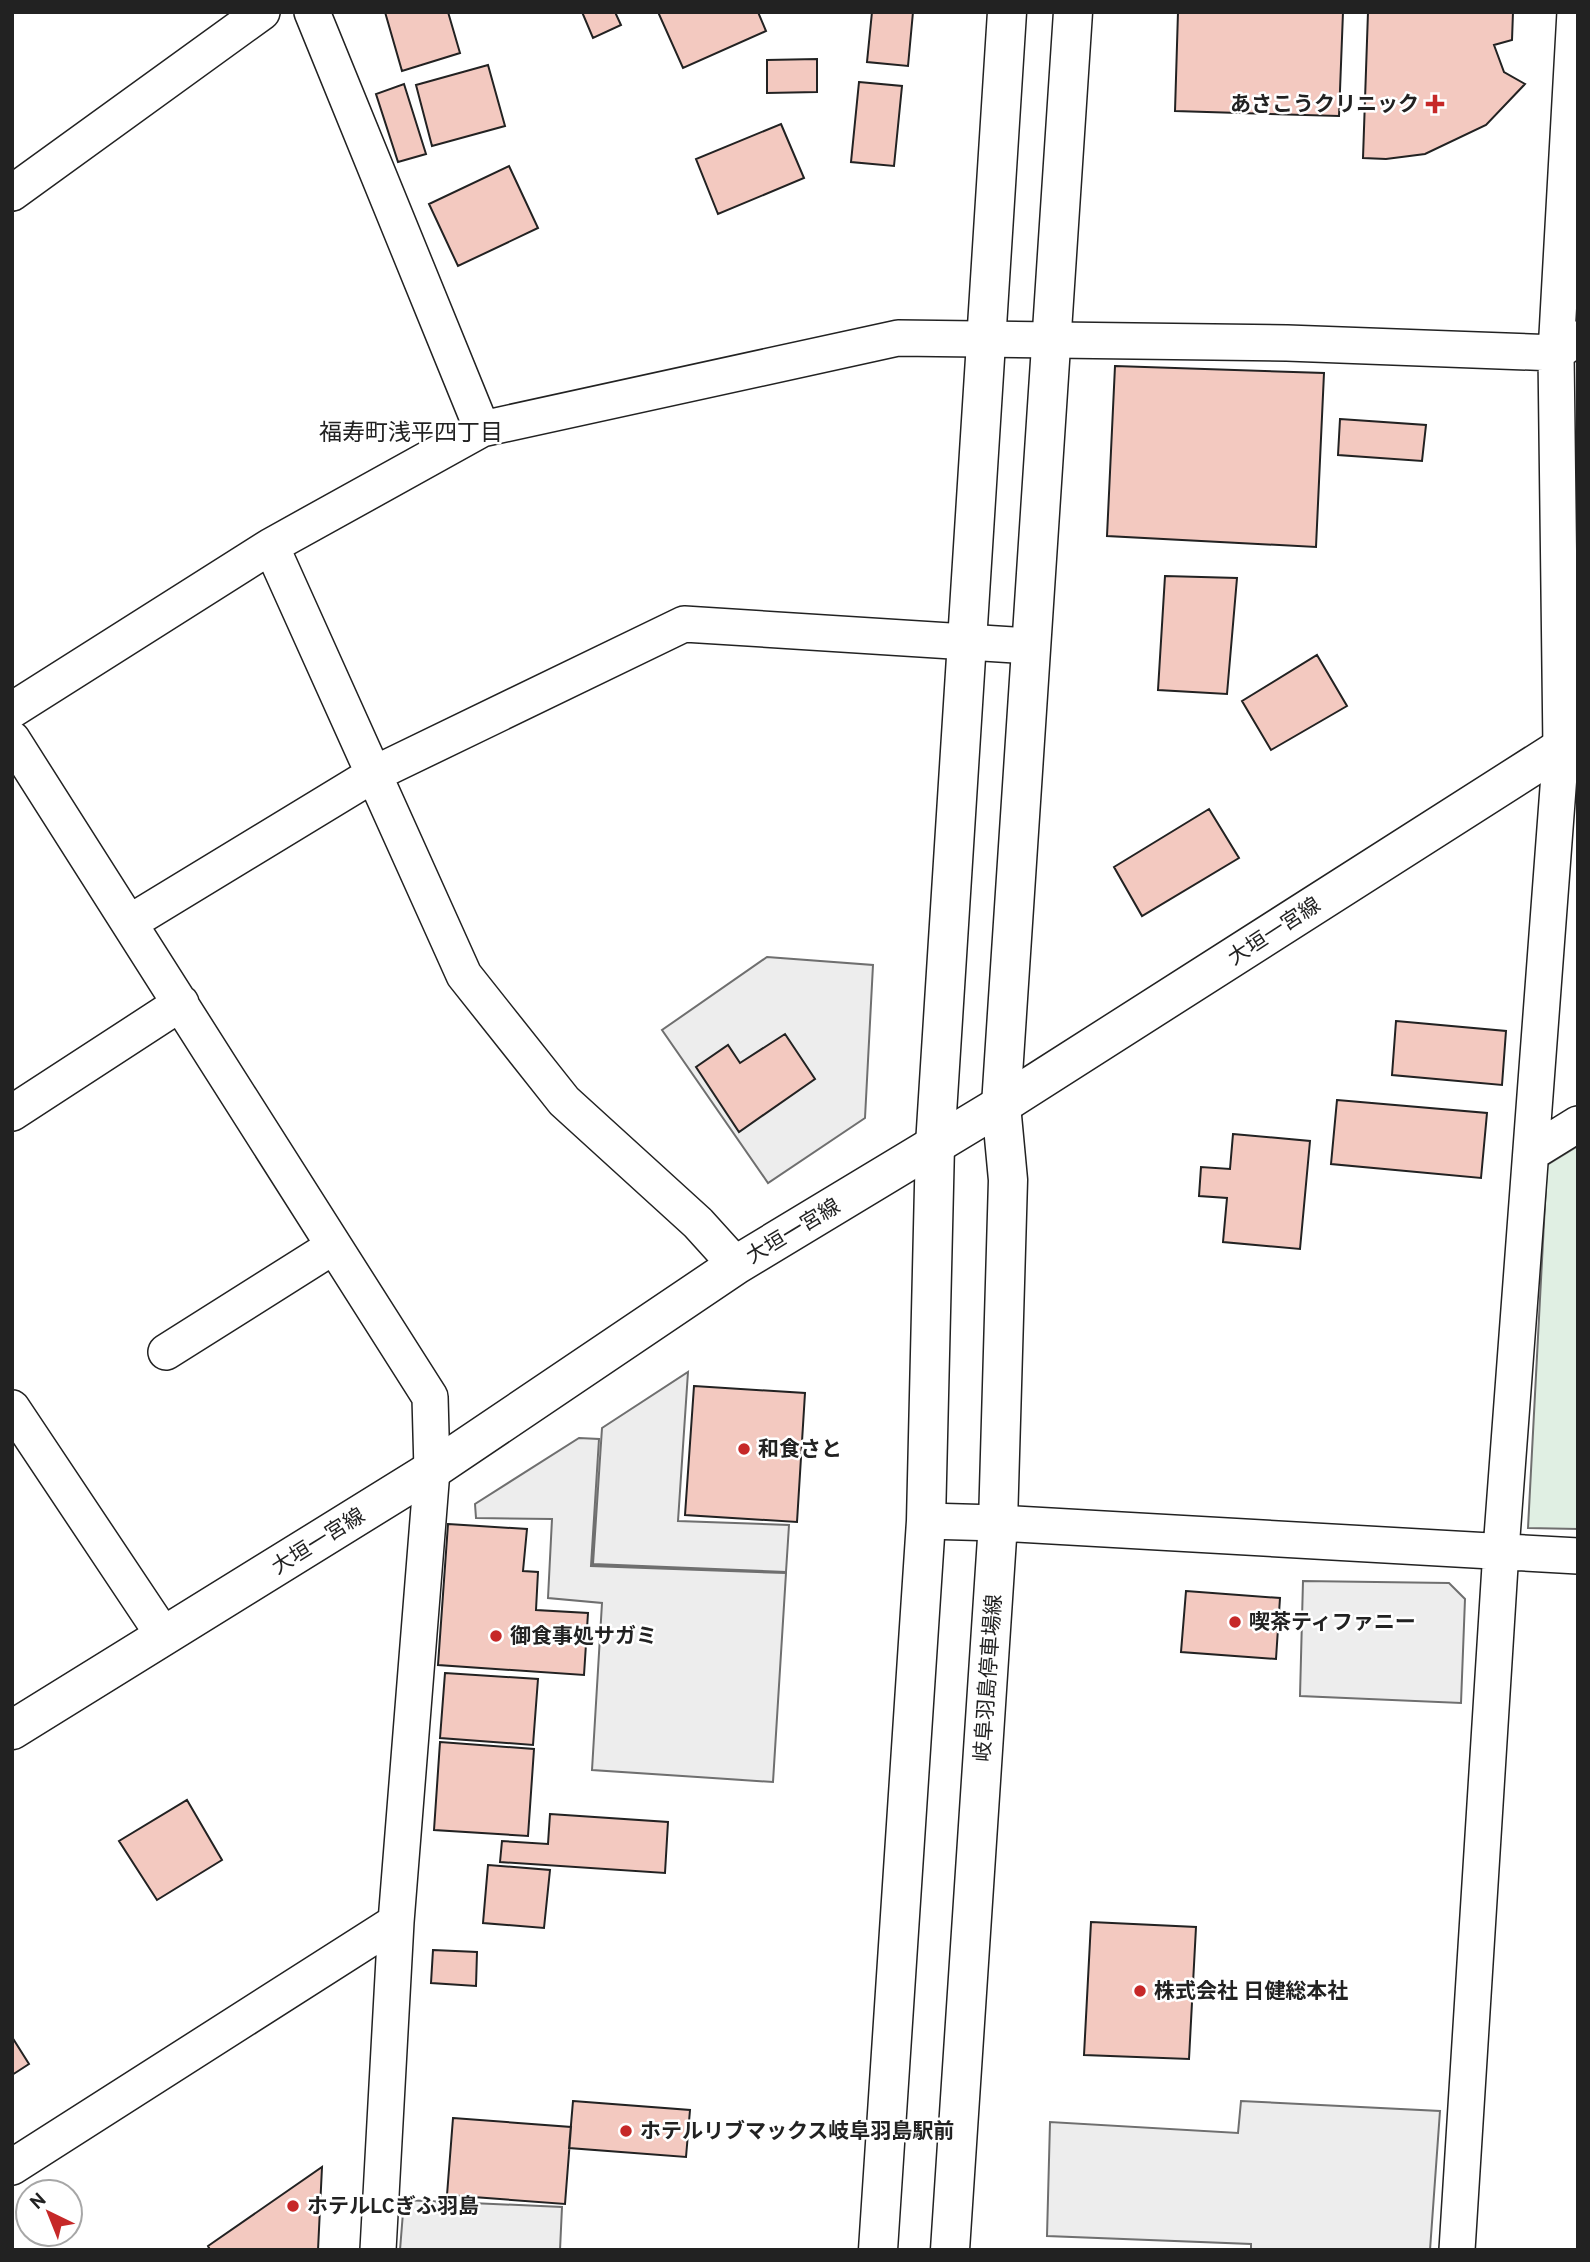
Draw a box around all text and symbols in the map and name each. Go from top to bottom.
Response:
place label: あさこうクリニック [1230,92,1419,119]
marker: あさこうクリニック [1425,94,1445,114]
district label: 福寿町浅平四丁目 [319,420,503,449]
street label: 大垣一宮線 [1223,892,1326,972]
street label: 大垣一宮線 [742,1194,846,1271]
place label: 和食さと [758,1437,842,1464]
marker: 和食さと [736,1441,752,1457]
street label: 大垣一宮線 [267,1503,370,1582]
street label: 岐阜羽島停車場線 [970,1593,1009,1763]
place label: 喫茶ティファニー [1249,1610,1416,1637]
marker: 喫茶ティファニー [1227,1614,1243,1630]
place label: 御食事処サガミ [510,1624,657,1651]
marker: 御食事処サガミ [488,1628,504,1644]
place label: 株式会社 日健総本社 [1154,1979,1348,2006]
marker: 株式会社 日健総本社 [1132,1983,1148,1999]
place label: ホテルリブマックス岐阜羽島駅前 [640,2119,954,2146]
marker: ホテルリブマックス岐阜羽島駅前 [618,2123,634,2139]
north arrow [14,2178,84,2248]
text: N [26,2189,52,2215]
place label: ホテルLCぎふ羽島 [307,2194,479,2221]
marker: ホテルLCぎふ羽島 [285,2198,301,2214]

